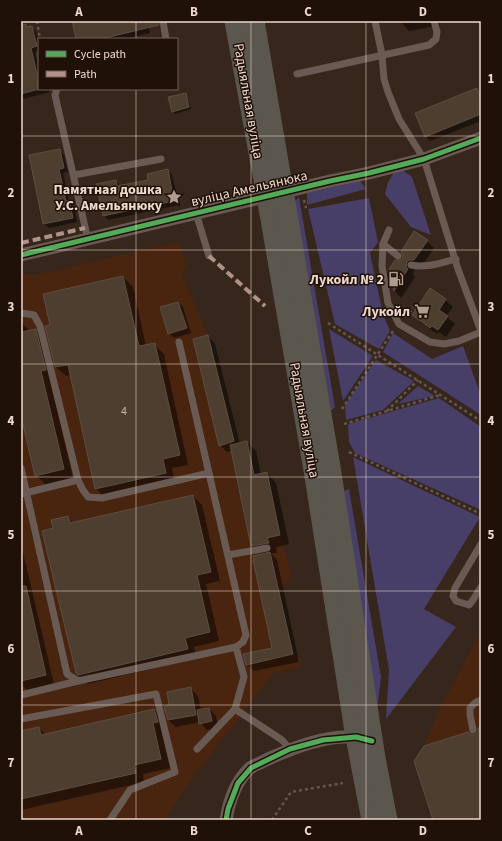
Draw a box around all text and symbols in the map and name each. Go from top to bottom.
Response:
text: A [74,3,83,21]
text: B [190,3,198,21]
text: C [304,3,312,21]
text: D [419,3,427,21]
legend [38,38,178,90]
street label: Радыяльная вуліца [228,42,268,161]
text: Cycle path [74,46,126,63]
text: Path [74,66,97,83]
text: 1 [8,70,15,88]
text: 1 [488,70,495,88]
street label: вуліца Амельянюка [189,166,309,212]
place label: Памятная дошка У.С. Амельянюку [54,180,163,216]
text: 2 [8,184,15,202]
text: 2 [488,184,495,202]
place icon: Памятная дошка У.С. Амельянюку [165,188,183,206]
place label: Лукойл № 2 [309,270,384,290]
fuel station icon: Лукойл № 2 [387,270,405,288]
text: 3 [8,298,15,316]
text: 3 [488,298,495,316]
place label: Лукойл [361,302,410,322]
supermarket icon: Лукойл [413,302,431,320]
street label: Радыяльная вуліца [284,361,324,480]
house number: 4 [121,403,127,420]
text: 4 [8,412,15,430]
text: 4 [488,412,495,430]
text: 5 [8,526,15,544]
text: 5 [488,526,495,544]
text: 6 [8,640,15,658]
text: 6 [488,640,495,658]
text: 7 [8,754,15,772]
text: 7 [488,754,495,772]
text: A [74,822,83,840]
text: B [190,822,198,840]
text: C [304,822,312,840]
text: D [419,822,427,840]

